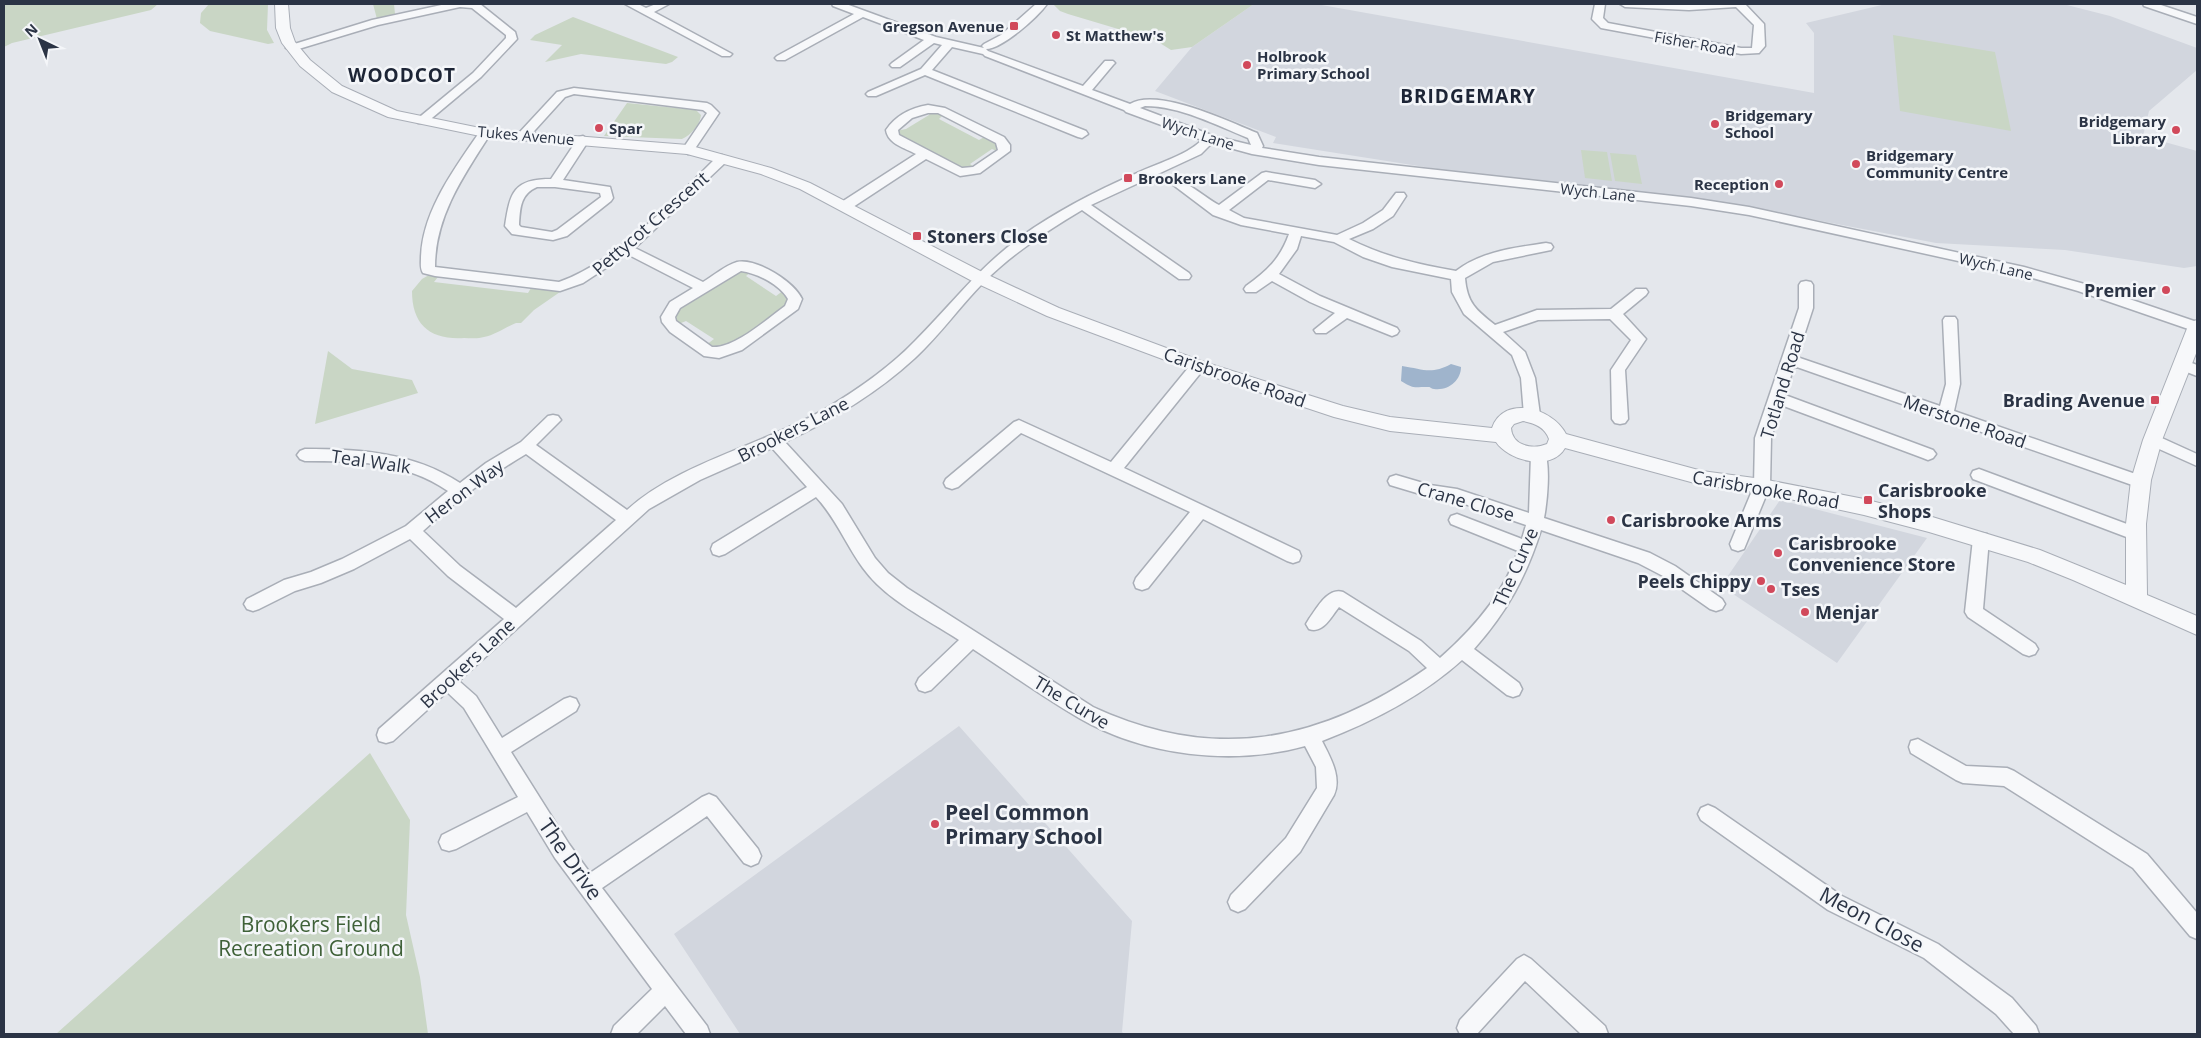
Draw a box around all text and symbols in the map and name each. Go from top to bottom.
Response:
north arrow [15,15,65,65]
place label: Gregson Avenue [882,16,1004,36]
text: N [20,19,41,41]
marker: Gregson Avenue [1008,20,1020,32]
place label: St Matthew's [1066,25,1164,45]
street label: Fisher Road [1653,26,1737,60]
marker: St Matthew's [1050,29,1062,41]
place label: Holbrook Primary School [1257,46,1370,83]
marker: Holbrook Primary School [1241,59,1253,71]
district label: WOODCOT [348,62,456,88]
district label: BRIDGEMARY [1400,83,1536,109]
place label: Bridgemary School [1725,105,1813,142]
place label: Bridgemary Library [2079,111,2166,148]
street label: Wych Lane [1159,112,1237,154]
place label: Spar [609,118,643,138]
marker: Bridgemary School [1709,118,1721,130]
street label: Tukes Avenue [477,121,575,149]
marker: Spar [593,122,605,134]
marker: Bridgemary Library [2170,124,2182,136]
place label: Bridgemary Community Centre [1866,145,2008,182]
marker: Bridgemary Community Centre [1850,158,1862,170]
street label: Pettycot Crescent [587,166,713,280]
place label: Brookers Lane [1138,168,1246,188]
marker: Brookers Lane [1122,172,1134,184]
place label: Reception [1694,174,1769,194]
street label: Wych Lane [1559,178,1637,206]
marker: Reception [1773,178,1785,190]
place label: Stoners Close [927,224,1048,248]
marker: Stoners Close [911,230,923,242]
street label: Wych Lane [1957,248,2035,284]
place label: Premier [2084,278,2156,302]
marker: Premier [2160,284,2172,296]
street label: Totland Road [1754,328,1810,442]
street label: Carisbrooke Road [1161,341,1309,413]
place label: Brading Avenue [2003,388,2145,412]
street label: Merstone Road [1900,389,2030,453]
street label: Brookers Lane [733,391,853,467]
marker: Brading Avenue [2149,394,2161,406]
street label: Teal Walk [330,444,413,479]
street label: Heron Way [420,453,509,529]
street label: Carisbrooke Road [1691,464,1841,514]
street label: Crane Close [1415,476,1517,526]
place label: Carisbrooke Shops [1878,478,1987,523]
marker: Carisbrooke Shops [1862,494,1874,506]
place label: Carisbrooke Arms [1621,508,1782,532]
marker: Carisbrooke Arms [1605,514,1617,526]
street label: The Curve [1487,523,1543,611]
place label: Carisbrooke Convenience Store [1788,531,1955,576]
marker: Carisbrooke Convenience Store [1772,547,1784,559]
place label: Peels Chippy [1637,569,1752,593]
marker: Peels Chippy [1755,575,1767,587]
place label: Tses [1781,577,1820,601]
marker: Tses [1765,583,1777,595]
place label: Menjar [1815,600,1879,624]
marker: Menjar [1799,606,1811,618]
street label: Brookers Lane [414,613,520,713]
street label: The Curve [1030,670,1114,734]
place label: Peel Common Primary School [945,798,1103,850]
street label: The Drive [533,813,609,905]
marker: Peel Common Primary School [929,818,941,830]
street label: Meon Close [1815,880,1929,958]
park label: Brookers Field Recreation Ground [218,910,404,962]

